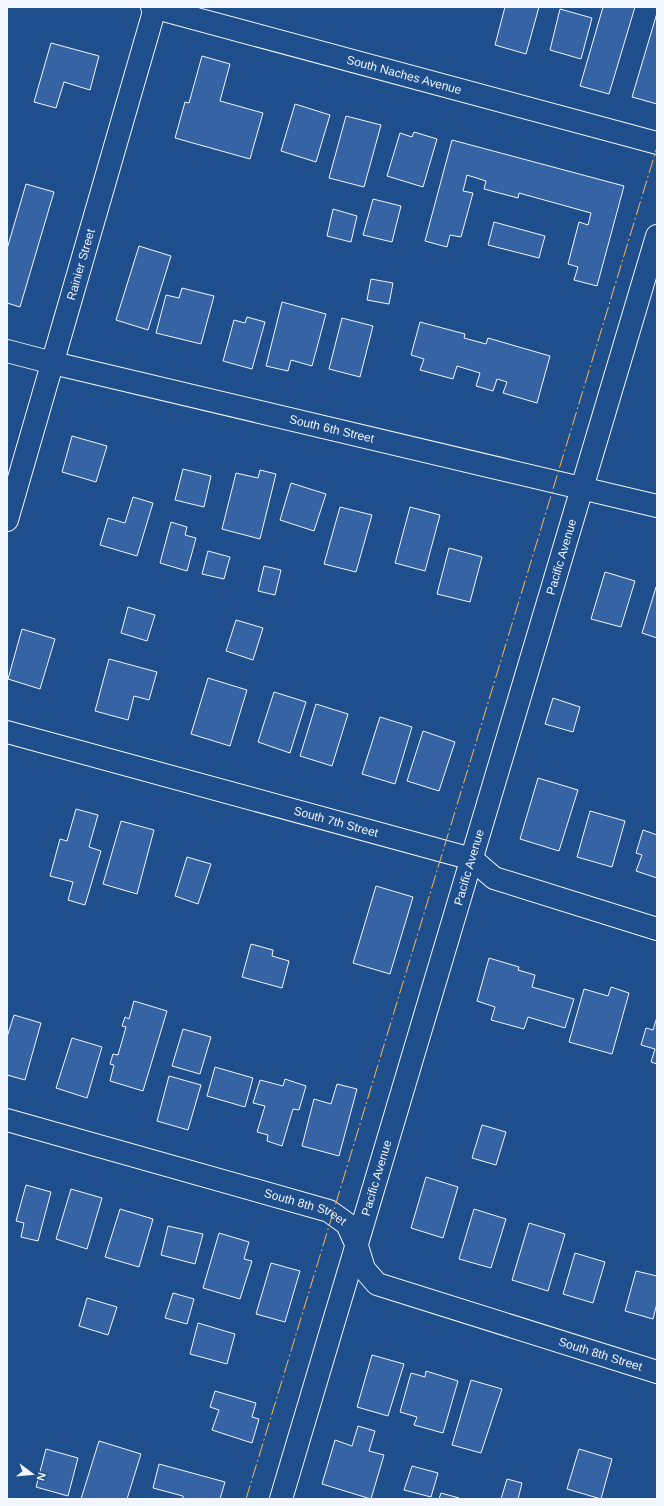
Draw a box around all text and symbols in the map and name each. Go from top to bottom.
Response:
street label: South Naches Avenue [345,53,463,97]
street label: Rainier Street [64,227,98,302]
street label: South 6th Street [288,412,376,446]
street label: Pacific Avenue [544,517,579,597]
street label: South 7th Street [292,804,380,840]
street label: Pacific Avenue [451,827,487,907]
street label: Pacific Avenue [359,1138,395,1218]
street label: South 8th Street [263,1186,350,1229]
street label: South 8th Street [557,1334,645,1374]
north arrow [12,1454,52,1494]
text: N [35,1471,48,1482]

